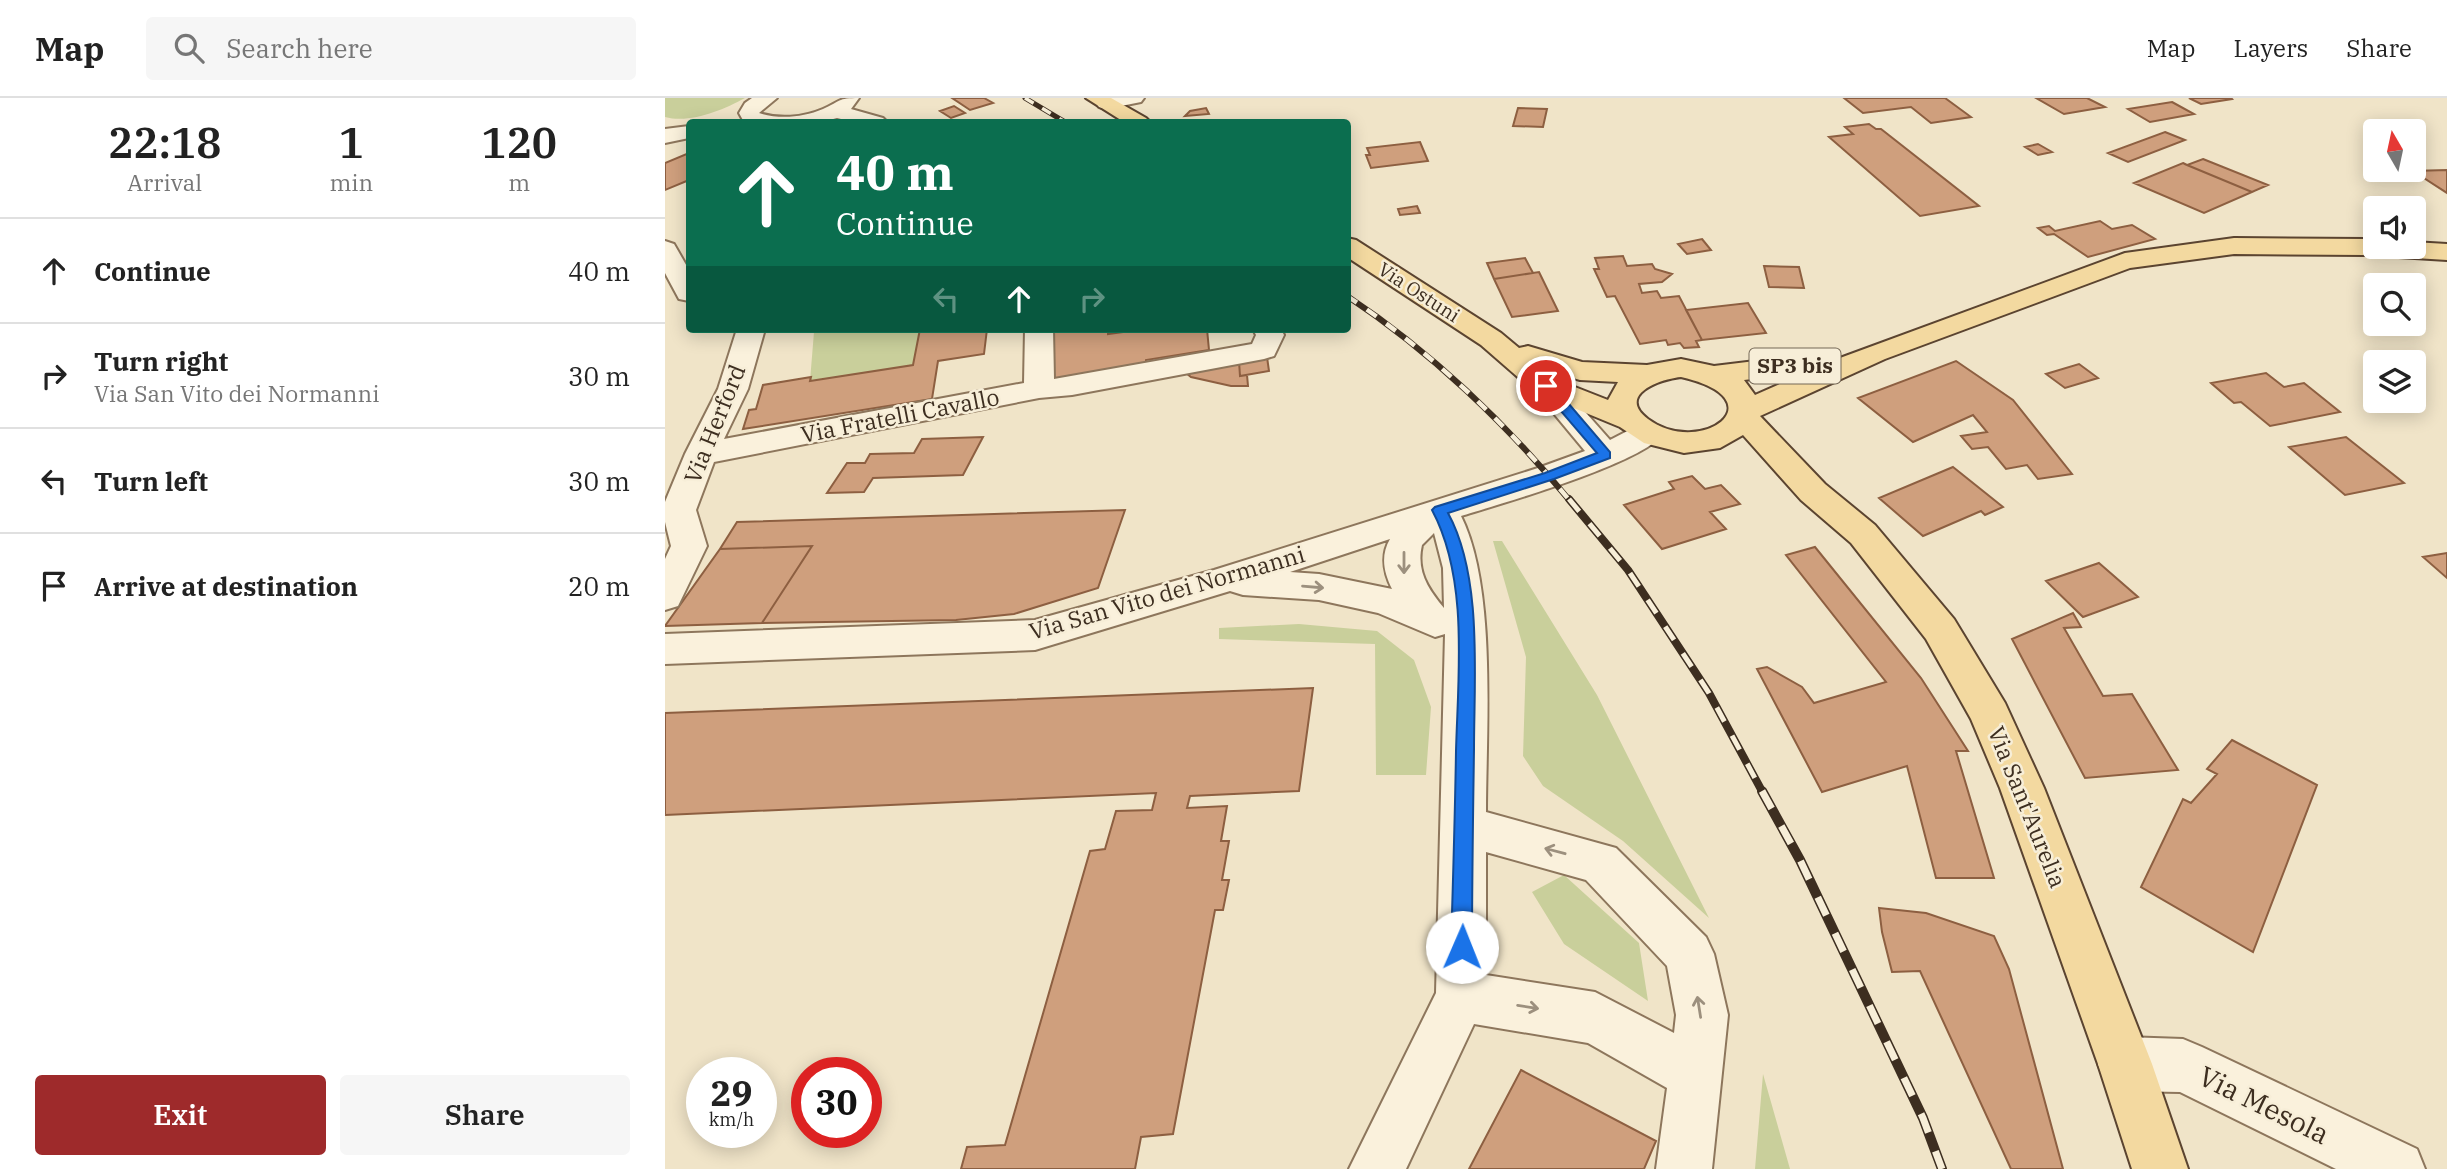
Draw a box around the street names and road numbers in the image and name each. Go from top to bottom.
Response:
street label: Via Ostuni [1374,257,1464,327]
road number: SP3 bis [1749,348,1841,384]
street label: Via Herford [677,360,752,488]
street label: Via Fratelli Cavallo [798,381,1002,449]
street label: Via San Vito dei Normanni [1025,538,1308,646]
street label: Via Sant'Aurelia [1982,721,2074,892]
street label: Via Mesola [2193,1057,2336,1152]

